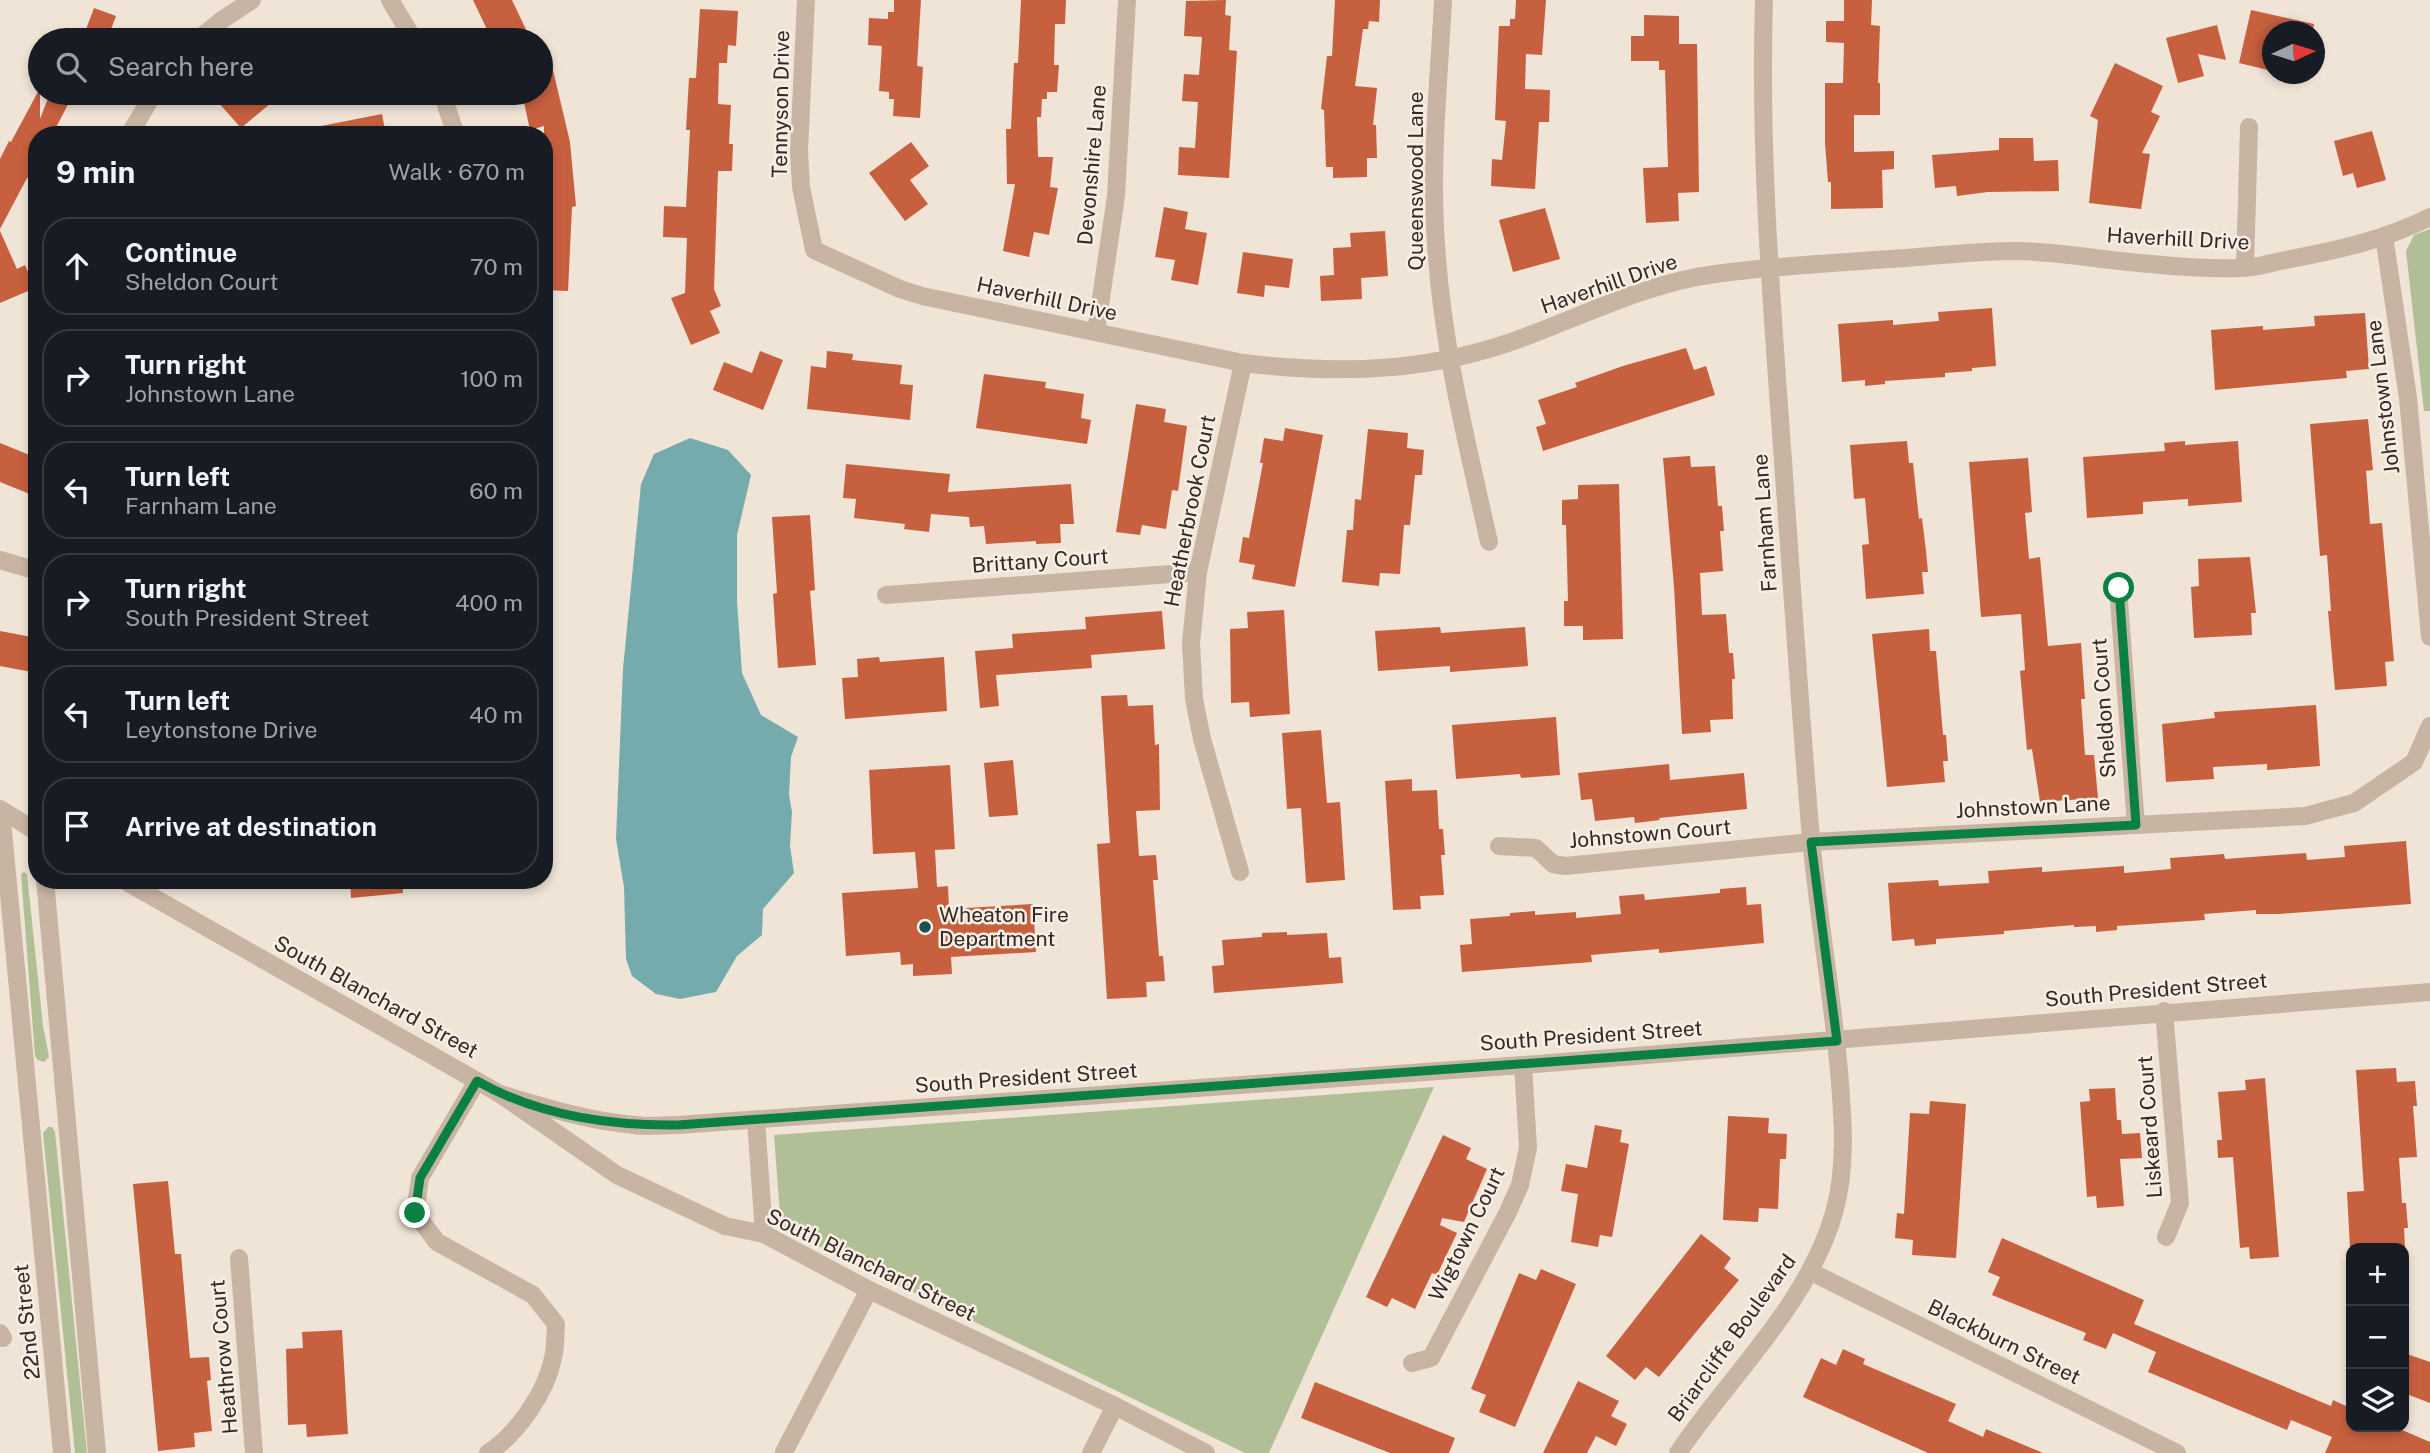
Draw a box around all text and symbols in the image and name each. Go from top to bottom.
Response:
north arrow [2262,21,2325,84]
search box [28,28,553,105]
street label: Tennyson Drive [767,30,794,178]
icon: search [52,48,90,86]
text: Search here [108,51,254,82]
street label: Devonshire Lane [1072,84,1111,246]
street label: Queenswood Lane [1403,91,1428,271]
text: 9 min [56,154,135,190]
text: Walk · 670 m [388,158,525,185]
street label: Haverhill Drive [2106,222,2250,255]
text: Continue [125,237,237,268]
icon: ahead [58,247,96,285]
street label: Haverhill Drive [1537,248,1681,319]
text: 70 m [470,253,523,280]
text: Sheldon Court [125,268,279,295]
street label: Haverhill Drive [975,271,1120,326]
street label: Johnstown Lane [2361,319,2404,476]
text: Turn right [125,349,247,380]
icon: right [58,359,96,397]
text: 100 m [460,365,523,392]
text: Johnstown Lane [125,380,295,407]
street label: Heatherbrook Court [1159,413,1220,609]
street label: Farnham Lane [1747,453,1782,593]
text: Turn left [125,461,230,492]
icon: left [58,471,96,509]
text: 60 m [469,477,523,504]
text: Farnham Lane [125,492,277,519]
street label: Brittany Court [971,543,1109,578]
route start [2103,572,2134,603]
text: Turn right [125,573,247,604]
icon: right [58,583,96,621]
text: 400 m [455,589,523,616]
text: South President Street [125,604,370,631]
street label: Sheldon Court [2086,637,2121,779]
text: Turn left [125,685,230,716]
icon: left [58,695,96,733]
text: 40 m [469,701,523,728]
text: Leytonstone Drive [125,716,318,743]
street label: Johnstown Lane [1955,790,2111,823]
icon: arrive [58,807,96,845]
text: Arrive at destination [125,811,377,842]
street label: Johnstown Court [1568,814,1732,853]
place label: Wheaton Fire Department [939,902,1069,951]
marker: Wheaton Fire Department [917,919,933,935]
street label: South Blanchard Street [270,930,483,1063]
street label: South President Street [2044,967,2268,1012]
street label: South President Street [1479,1015,1703,1056]
street label: Liskeard Court [2132,1055,2167,1199]
street label: South President Street [914,1057,1138,1098]
street label: Wigtown Court [1423,1163,1510,1305]
route end [399,1197,430,1228]
street label: South Blanchard Street [763,1203,980,1326]
map controls [2346,1243,2409,1432]
button: + [2346,1243,2409,1306]
street label: Briarcliffe Boulevard [1662,1249,1801,1426]
street label: 22nd Street [8,1263,45,1381]
street label: Heathrow Court [204,1279,243,1435]
street label: Blackburn Street [1924,1294,2085,1389]
button: − [2346,1306,2409,1369]
button: layers [2346,1369,2409,1432]

